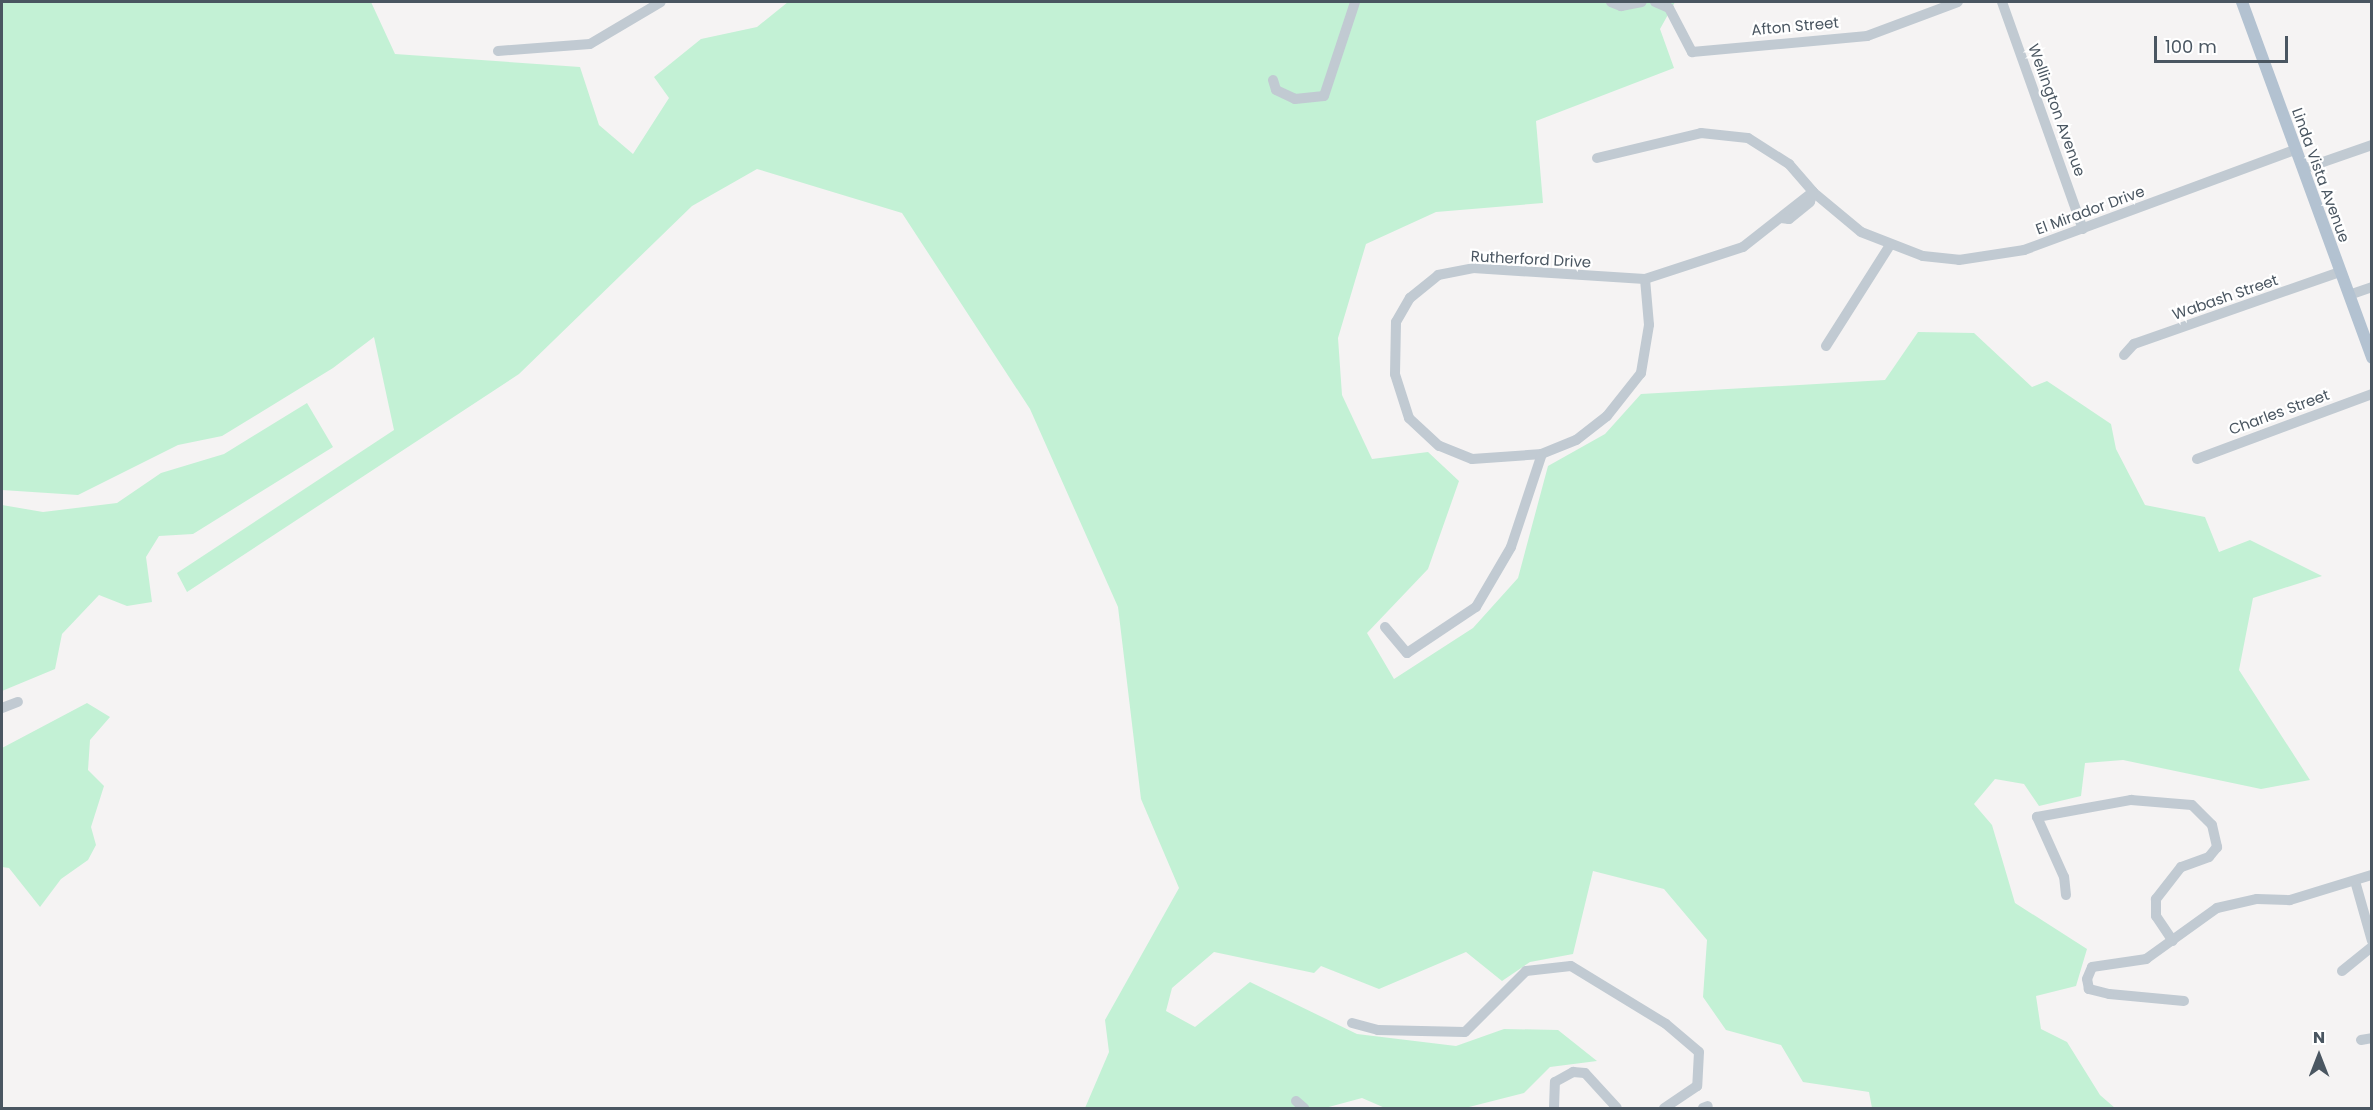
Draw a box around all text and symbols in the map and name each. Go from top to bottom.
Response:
street label: Afton Street [1751,13,1839,39]
scale bar [2157,24,2290,62]
text: 100 m [2165,34,2217,59]
street label: Wellington Avenue [2025,41,2089,179]
street label: Linda Vista Avenue [2288,105,2354,245]
street label: El Mirador Drive [2033,182,2147,238]
street label: Rutherford Drive [1470,247,1592,271]
street label: Wabash Street [2170,271,2280,323]
street label: Charles Street [2226,385,2332,439]
north arrow [2289,1026,2349,1086]
text: N [2313,1026,2325,1049]

